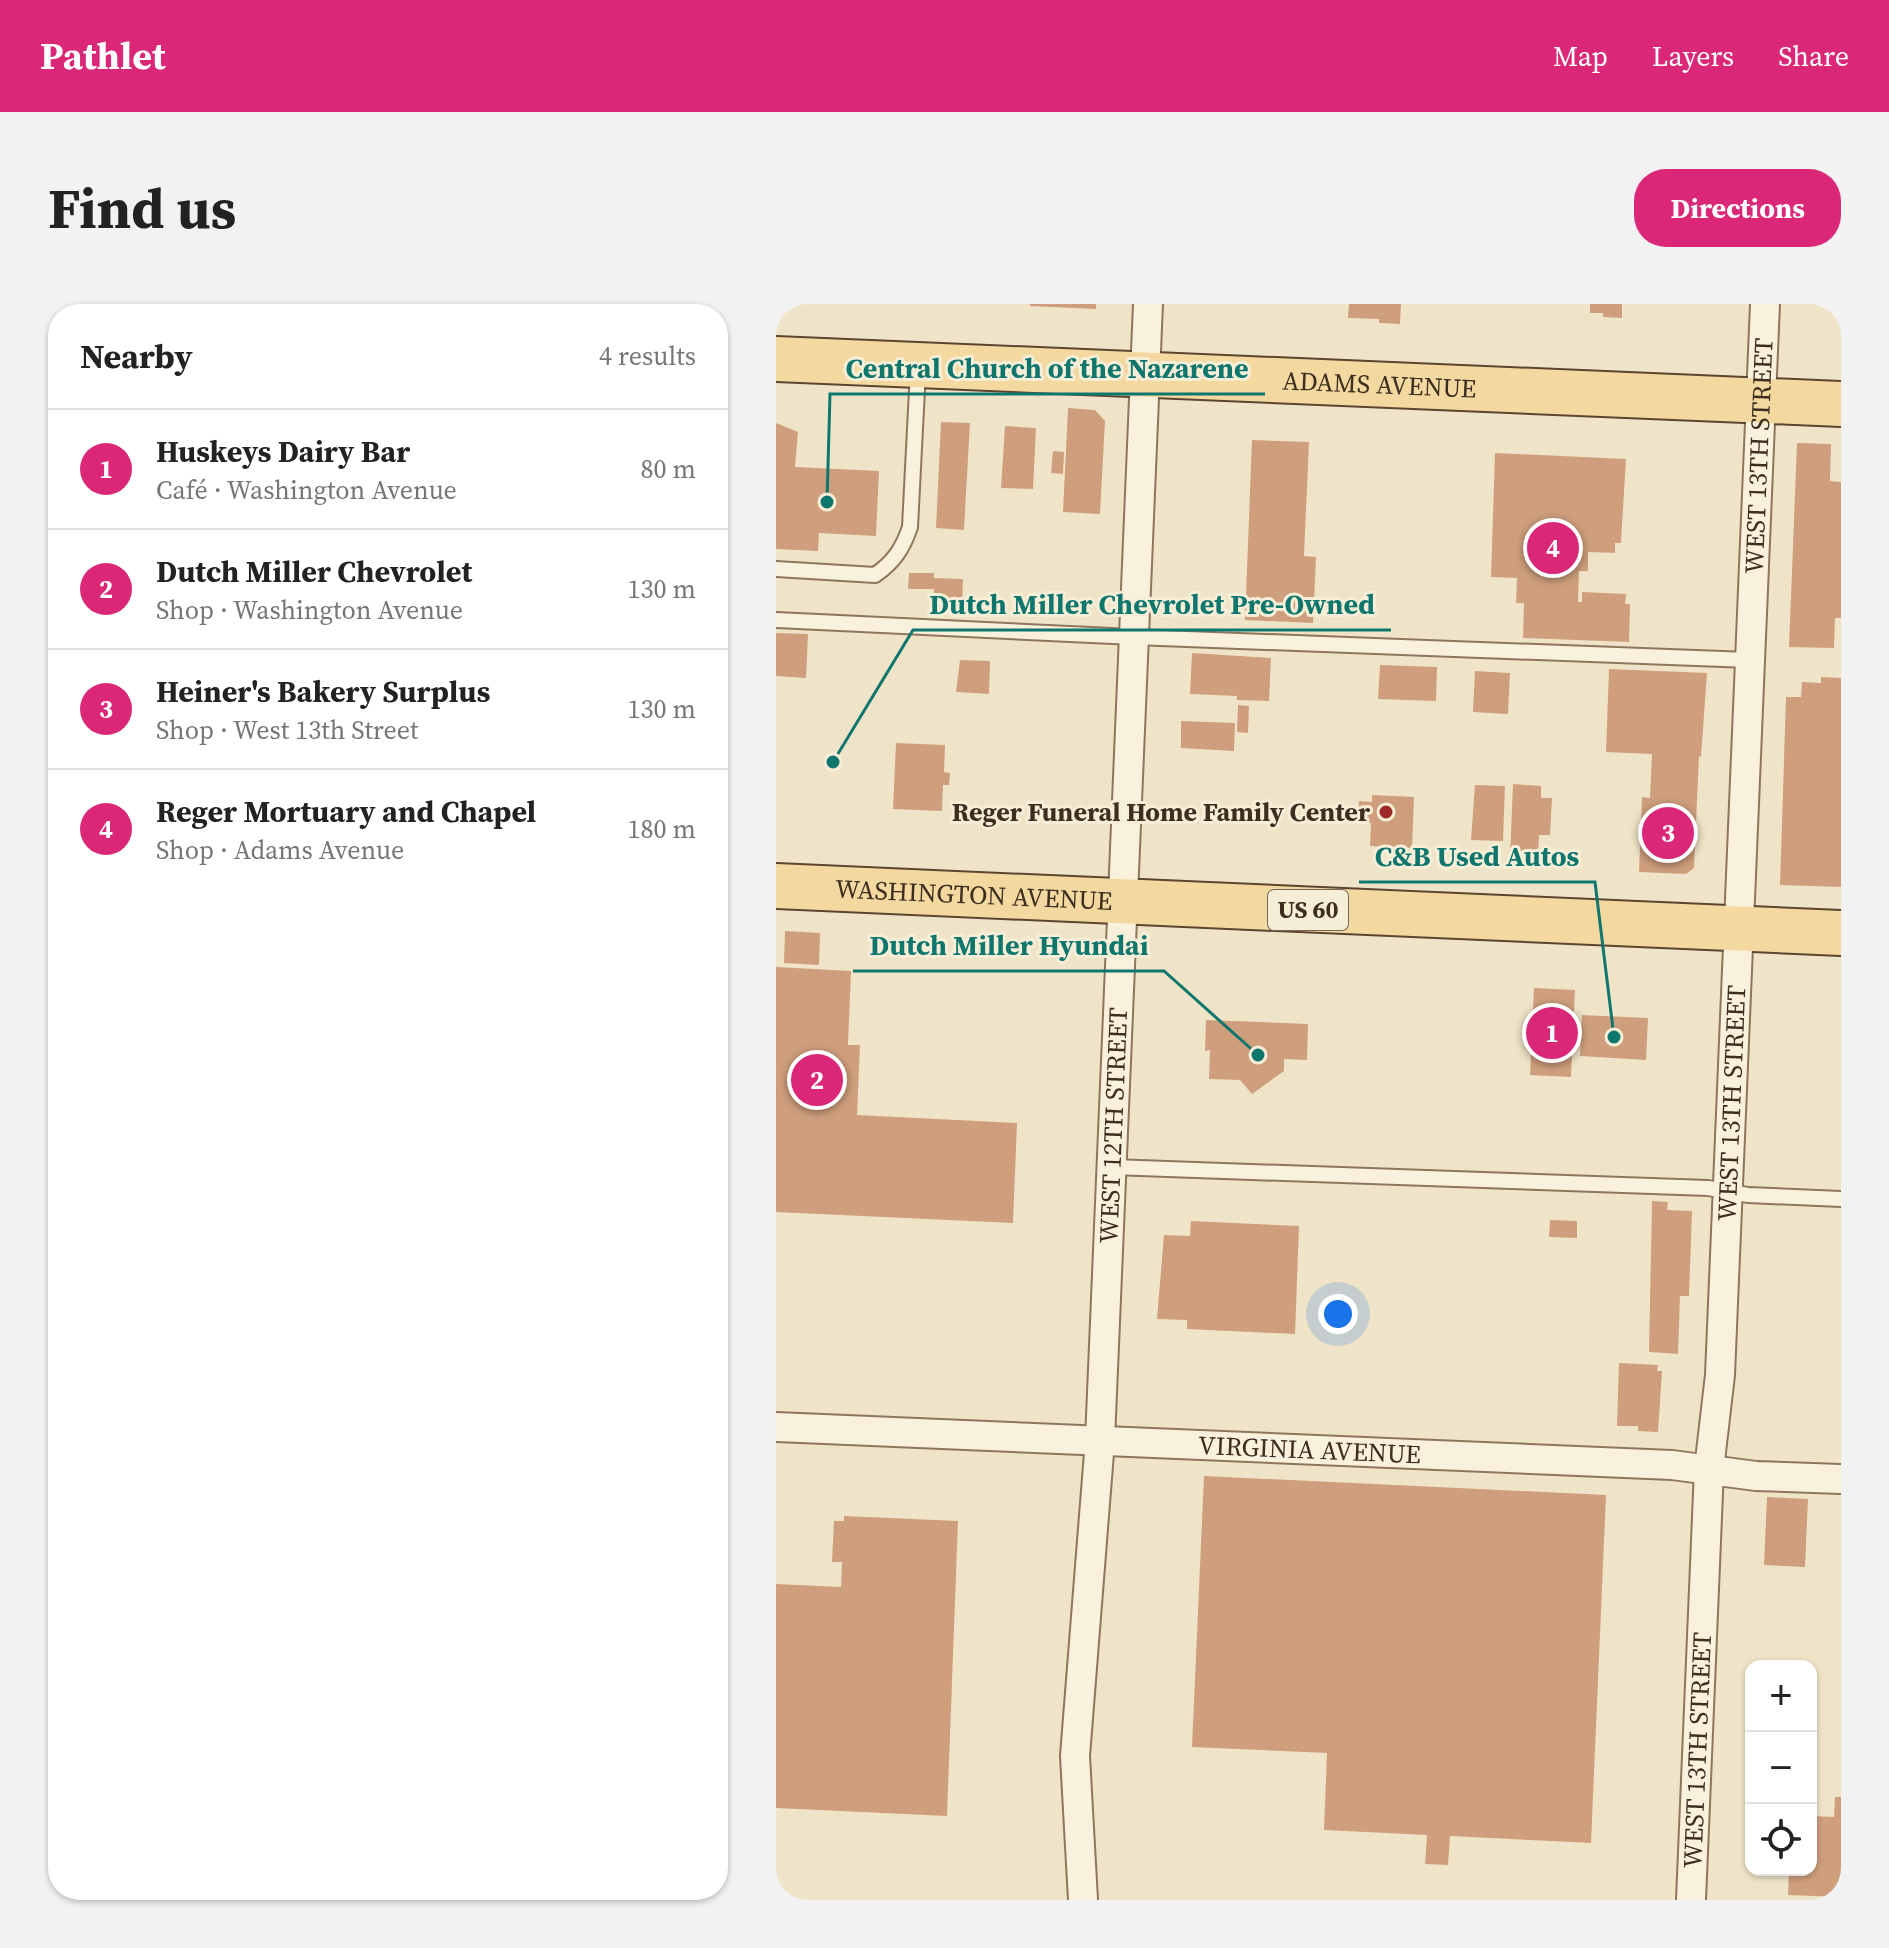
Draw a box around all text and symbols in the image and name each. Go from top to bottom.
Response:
text: Pathlet [40,30,166,82]
text: Map [1553,37,1608,75]
text: Layers [1652,37,1734,75]
text: Share [1778,37,1849,75]
button: Directions [1634,169,1841,247]
text: Find us [48,170,236,247]
text: Nearby [80,333,193,379]
street label: WEST 13TH STREET [1736,337,1782,575]
text: 4 results [599,338,696,374]
callout: Central Church of the Nazarene [830,342,1265,394]
text: Central Church of the Nazarene [845,349,1249,387]
street label: ADAMS AVENUE [1282,362,1477,407]
text: Huskeys Dairy Bar [156,431,410,472]
text: 1 [99,451,113,487]
text: 80 m [641,451,696,487]
text: Café · Washington Avenue [156,472,457,508]
pin: 4 [1527,518,1579,578]
text: Dutch Miller Chevrolet [156,551,472,592]
text: 2 [99,571,113,607]
text: 130 m [628,571,696,607]
callout: Dutch Miller Chevrolet Pre-Owned [913,578,1391,630]
text: Dutch Miller Chevrolet Pre-Owned [929,585,1375,623]
text: Shop · Washington Avenue [156,592,463,628]
text: Heiner's Bakery Surplus [156,671,490,712]
text: 3 [99,691,113,727]
text: 130 m [628,691,696,727]
text: Shop · West 13th Street [156,712,419,748]
text: Reger Mortuary and Chapel [156,791,536,832]
place label: Reger Funeral Home Family Center [952,794,1371,830]
marker: Reger Funeral Home Family Center [1377,803,1395,821]
pin: 3 [1642,803,1694,863]
text: 4 [99,811,113,847]
text: 180 m [628,811,696,847]
callout: C&B Used Autos [1359,830,1595,882]
text: Shop · Adams Avenue [156,832,404,868]
text: C&B Used Autos [1375,837,1580,875]
street label: WASHINGTON AVENUE [834,871,1113,919]
road number: US 60 [1268,890,1348,930]
callout: Dutch Miller Hyundai [853,919,1164,971]
text: Dutch Miller Hyundai [869,926,1149,964]
street label: WEST 13TH STREET [1708,984,1754,1222]
pin: 1 [1526,1003,1578,1063]
street label: WEST 12TH STREET [1090,1006,1136,1244]
pin: 2 [791,1050,843,1110]
your location [1318,1294,1358,1334]
street label: VIRGINIA AVENUE [1197,1427,1422,1472]
street label: WEST 13TH STREET [1674,1631,1720,1869]
map controls [1745,1660,1817,1876]
button: + [1745,1660,1817,1732]
button: − [1745,1732,1817,1804]
button: locate [1745,1804,1817,1876]

